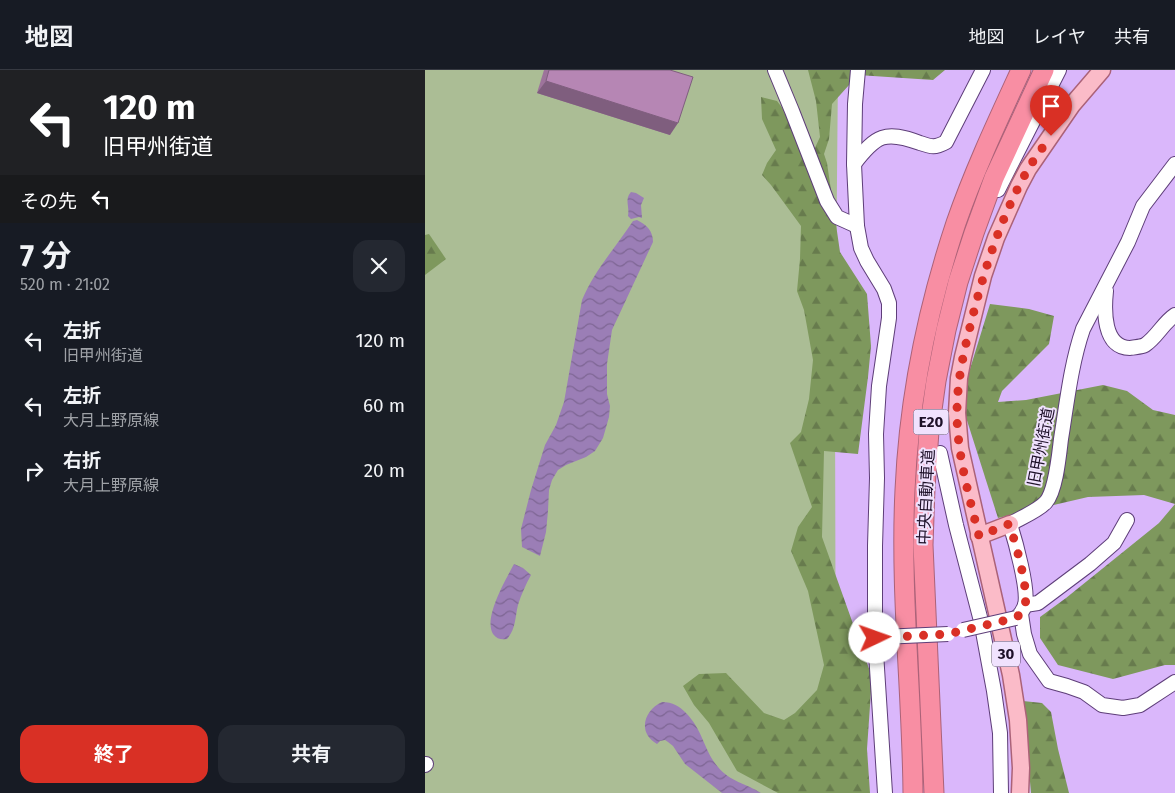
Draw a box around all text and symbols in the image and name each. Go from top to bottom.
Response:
text: 地図 [25,23,73,51]
text: 地図 [969,26,1005,48]
text: レイヤ [1033,26,1086,48]
text: 共有 [1114,26,1150,48]
pin [1030,85,1072,136]
text: 120 m [103,86,196,128]
icon: left [20,90,85,155]
icon: arrive [1037,92,1065,120]
text: 旧甲州街道 [103,133,213,160]
icon: left [87,185,115,213]
text: その先 [20,190,77,213]
text: 7 分 [20,238,71,274]
button: close [353,240,405,292]
text: 520 m · 21:02 [20,275,110,294]
text: 左折 [63,319,101,342]
icon: left [20,327,48,355]
text: 120 m [355,329,405,352]
text: 旧甲州街道 [63,346,143,365]
text: 左折 [63,384,101,407]
icon: left [20,392,48,420]
text: 60 m [363,394,405,417]
street label: 旧甲州街道 [1024,406,1058,488]
road number: E20 [913,410,949,434]
text: 大月上野原線 [63,411,159,430]
text: 右折 [63,449,101,472]
street label: 中央自動車道 [914,449,938,545]
icon: right [20,457,48,485]
text: 20 m [364,459,405,482]
text: 大月上野原線 [63,476,159,495]
position arrow [848,611,900,663]
road number: 30 [992,642,1020,666]
button: 終了 [20,725,208,783]
button: 共有 [218,725,405,783]

